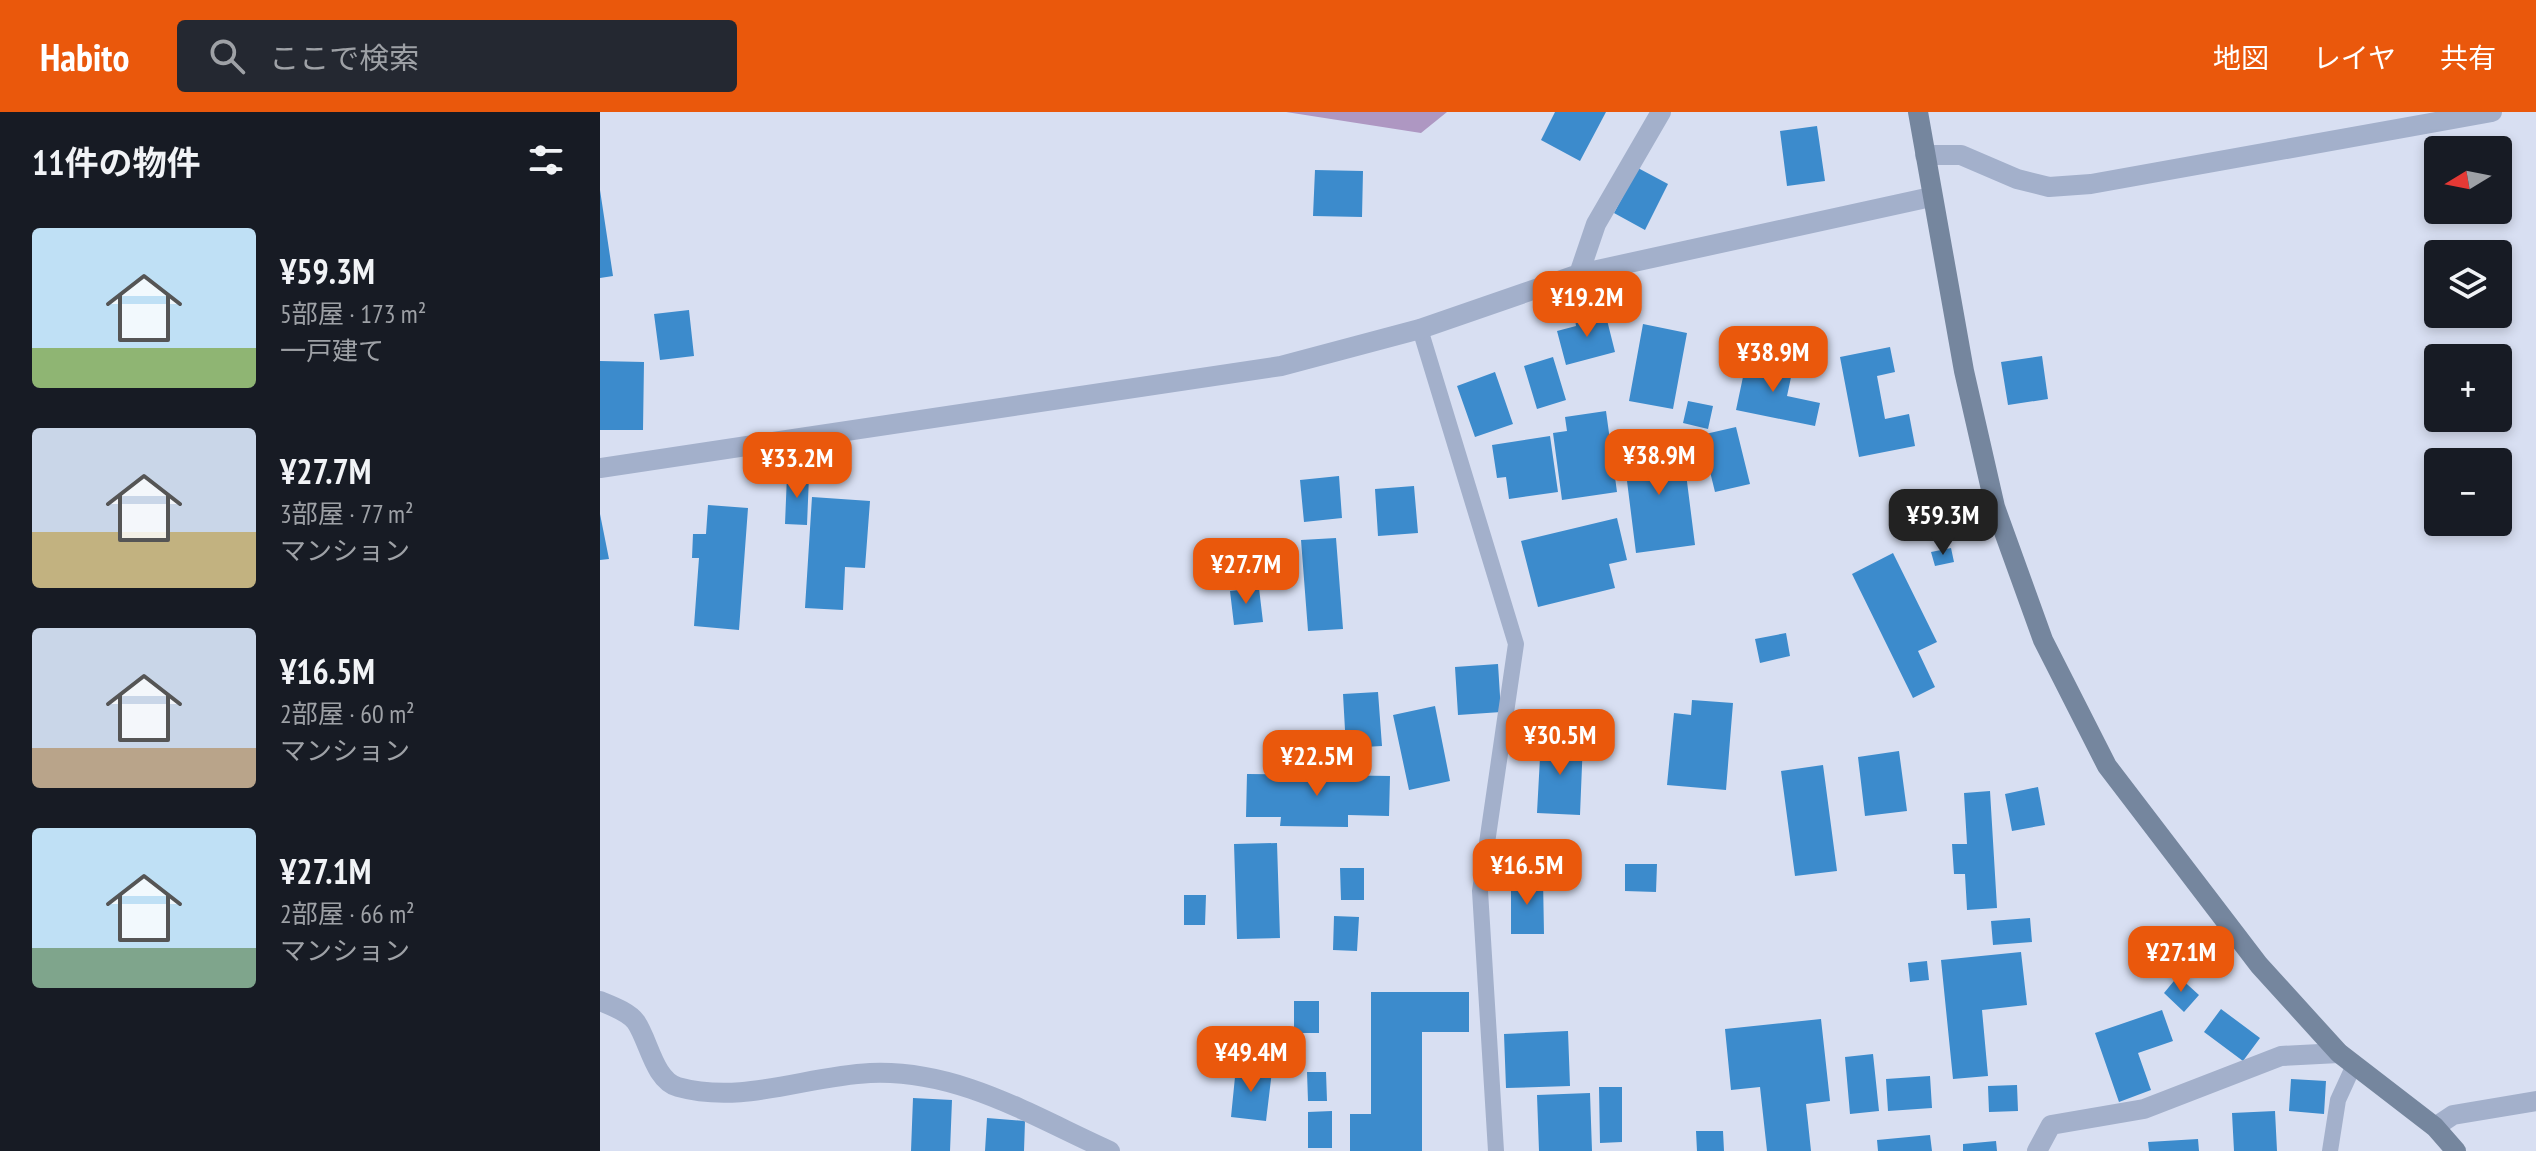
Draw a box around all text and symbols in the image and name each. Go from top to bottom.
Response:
search box [177,20,737,92]
text: Habito [40,32,129,81]
icon: search [205,34,249,78]
text: ここで検索 [269,38,419,77]
text: 地図 [2213,39,2269,76]
text: レイヤ [2313,39,2396,76]
text: 共有 [2440,39,2496,76]
north arrow [2424,136,2512,224]
map controls [2424,136,2512,536]
icon: filters [524,138,568,182]
text: 11件の物件 [32,140,201,184]
button: layers [2424,240,2512,328]
text: ¥59.3M [280,249,375,293]
icon: home [96,260,192,356]
pin: ¥19.2M [1522,271,1652,339]
text: ¥19.2M [1551,280,1623,313]
text: 5部屋 · 173 m² [280,297,426,330]
pin: ¥38.9M [1708,326,1838,394]
text: 一戸建て [280,334,384,367]
text: ¥38.9M [1737,335,1809,368]
button: + [2424,344,2512,432]
pin: ¥38.9M [1594,429,1724,497]
pin: ¥33.2M [732,432,862,500]
text: ¥38.9M [1623,438,1695,471]
text: ¥33.2M [761,441,833,474]
button: − [2424,448,2512,536]
text: ¥27.7M [280,449,371,493]
icon: home [96,460,192,556]
pin: ¥59.3M [1878,489,2008,557]
text: 3部屋 · 77 m² [280,497,414,530]
text: ¥59.3M [1907,498,1979,531]
text: マンション [280,534,410,567]
pin: ¥27.7M [1181,538,1311,606]
text: ¥27.7M [1211,547,1281,580]
text: ¥16.5M [280,649,375,693]
icon: home [96,660,192,756]
text: 2部屋 · 60 m² [280,697,415,730]
pin: ¥30.5M [1495,709,1625,777]
text: ¥30.5M [1524,718,1596,751]
pin: ¥22.5M [1252,730,1382,798]
text: マンション [280,734,410,767]
text: ¥22.5M [1281,739,1353,772]
pin: ¥16.5M [1462,839,1592,907]
text: ¥16.5M [1491,848,1563,881]
text: ¥27.1M [280,849,371,893]
icon: home [96,860,192,956]
text: 2部屋 · 66 m² [280,897,415,930]
pin: ¥27.1M [2116,926,2246,994]
text: マンション [280,934,410,967]
text: ¥27.1M [2146,935,2216,968]
pin: ¥49.4M [1186,1026,1316,1094]
text: ¥49.4M [1215,1035,1287,1068]

